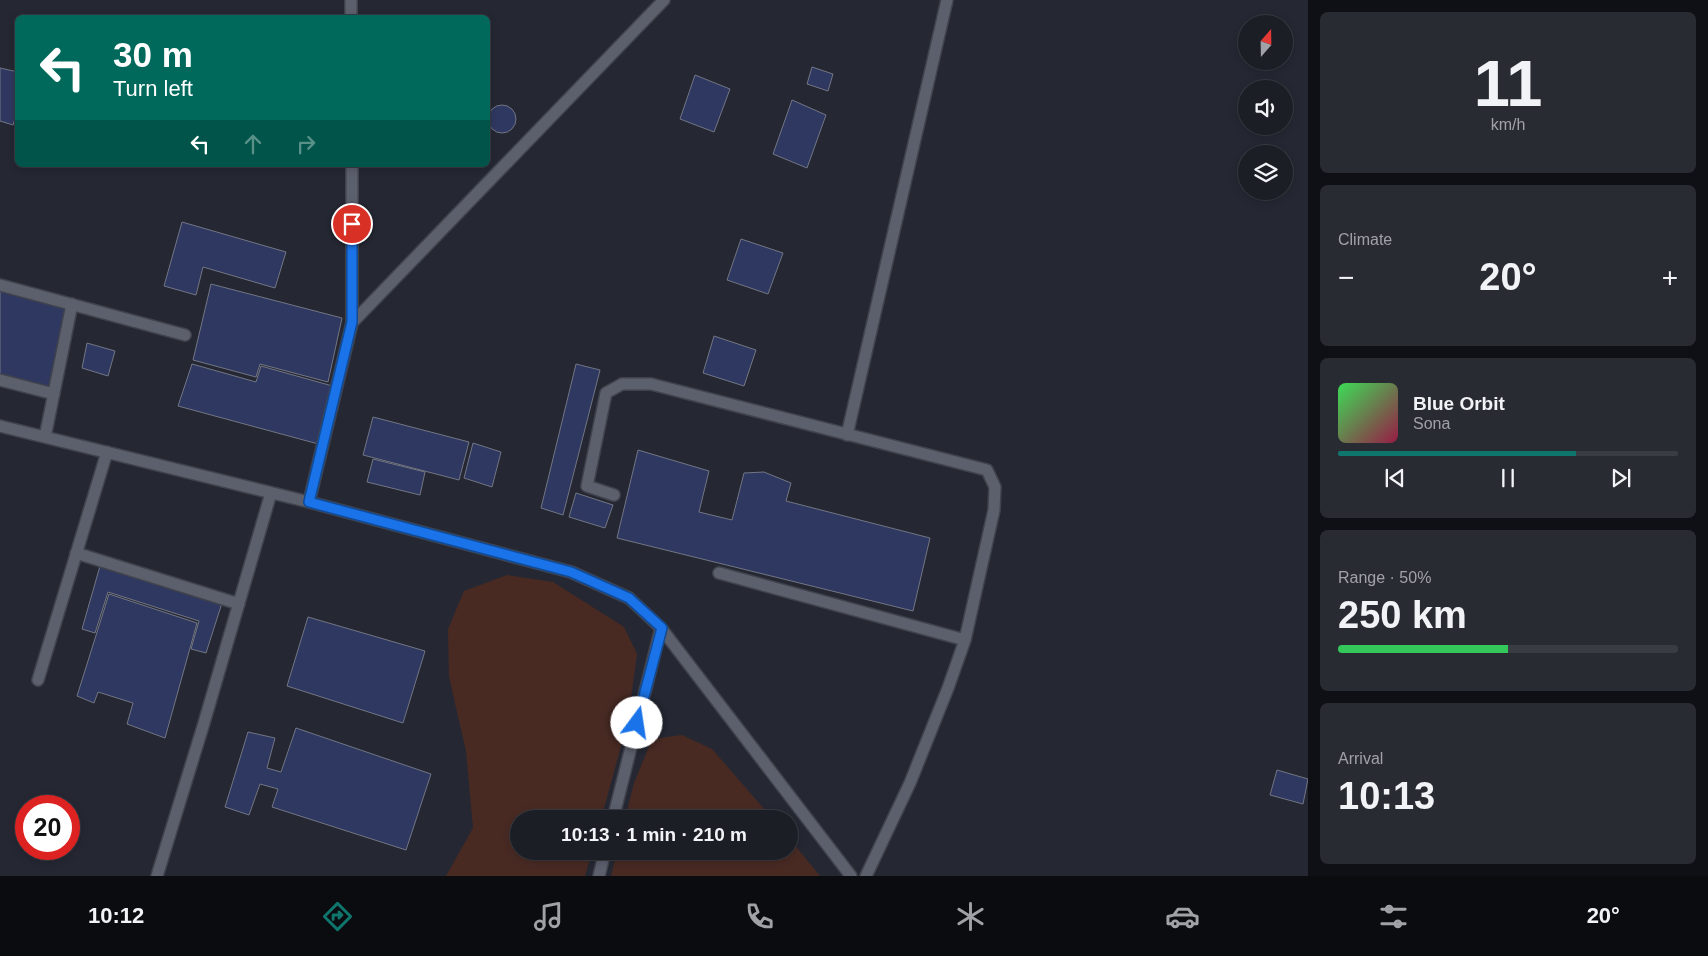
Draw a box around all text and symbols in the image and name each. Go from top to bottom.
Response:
north arrow [1238,15,1292,70]
map controls [1238,15,1293,200]
icon: left [30,35,95,100]
text: 30 m [113,35,193,74]
text: 11 [1474,47,1542,120]
text: Turn left [113,76,193,101]
button: sound [1238,80,1293,135]
text: km/h [1491,116,1525,133]
icon: left [186,130,214,158]
icon: ahead [239,130,267,158]
icon: right [292,130,320,158]
button: layers [1238,145,1293,200]
pin [331,203,373,245]
icon: arrive [338,210,366,238]
text: Climate [1338,231,1392,248]
text: 20° [1479,256,1537,298]
text: − [1338,262,1354,293]
text: + [1662,262,1678,293]
text: Blue Orbit [1413,393,1505,414]
text: Sona [1413,415,1450,432]
icon: previous [1381,464,1409,492]
icon: pause [1494,464,1522,492]
icon: next [1607,464,1635,492]
text: Range · 50% [1338,569,1431,586]
text: 250 km [1338,594,1467,636]
position arrow [610,696,662,748]
text: Arrival [1338,750,1383,767]
text: 10:13 [1338,775,1435,817]
speed limit sign: 20 [15,795,80,860]
text: 10:13 · 1 min · 210 m [561,824,747,845]
icon: directions [320,899,355,934]
icon: music [531,899,566,934]
icon: phone [742,899,777,934]
icon: climate [953,899,988,934]
icon: car [1165,899,1200,934]
icon: filters [1376,899,1411,934]
text: 10:12 [88,903,144,928]
text: 20° [1587,903,1620,928]

